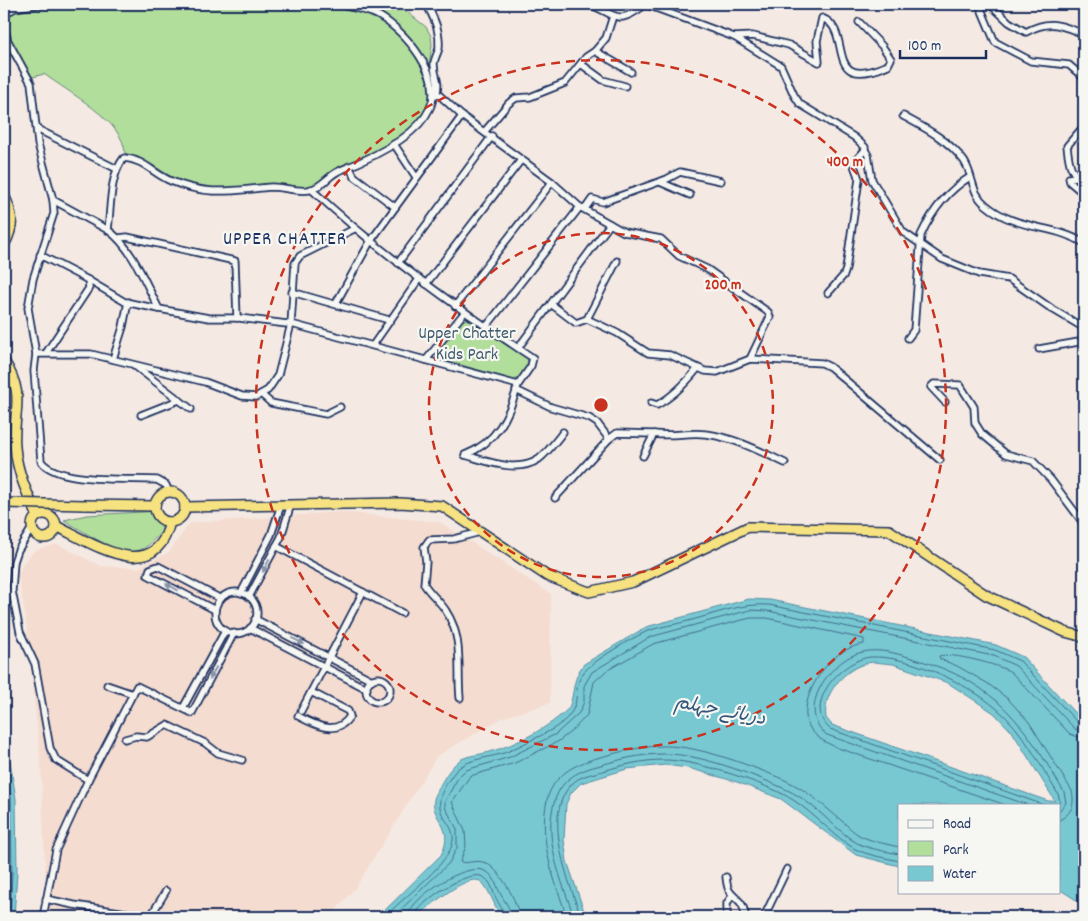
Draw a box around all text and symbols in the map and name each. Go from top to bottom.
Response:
scale bar [900,28,987,60]
text: 100 m [908,36,941,58]
text: 400 m [827,152,863,174]
district label: UPPER CHATTER [223,227,347,254]
text: 200 m [705,275,741,297]
park label: Upper Chatter Kids Park [418,322,516,368]
centre of rings [592,396,610,414]
one-way arrow [262,558,270,573]
one-way arrow [166,583,179,592]
one-way arrow [291,637,306,645]
one-way arrow [209,666,217,680]
water label: دریائے جہلم [672,690,768,734]
legend [898,804,1060,894]
text: Road [943,814,971,836]
text: Park [943,840,969,862]
text: Water [943,864,977,886]

